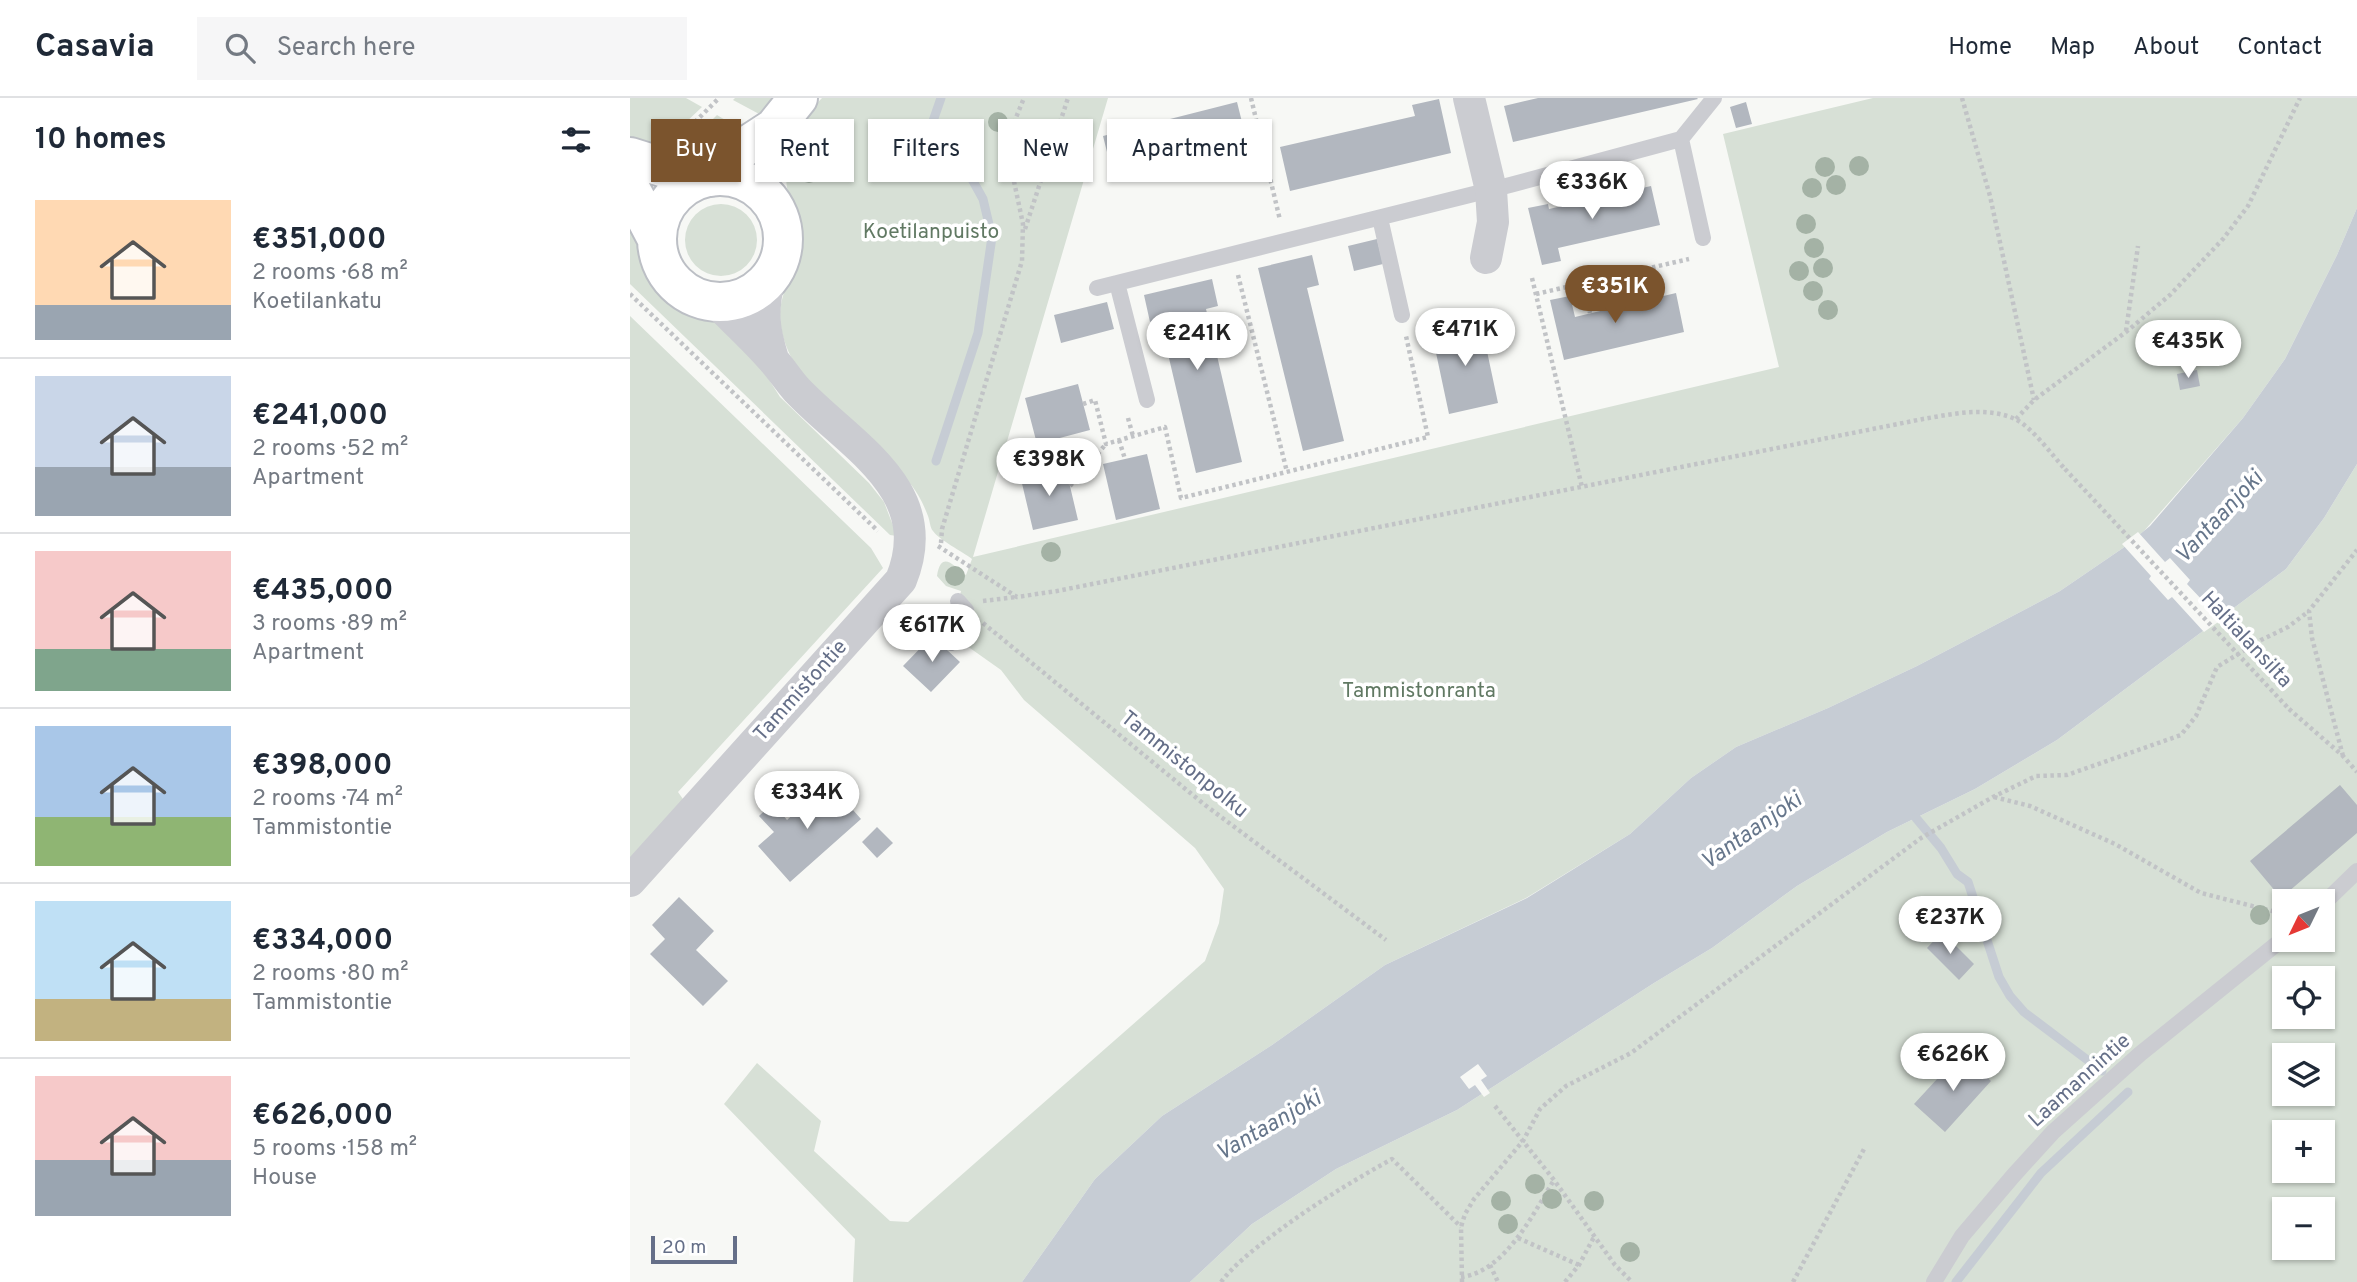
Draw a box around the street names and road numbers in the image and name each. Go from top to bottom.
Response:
street label: Haltialansilta [2194,586,2298,694]
street label: Tammistontie [748,634,854,748]
street label: Tammistonpolku [1115,705,1253,825]
street label: Laamannintie [2023,1028,2137,1134]

